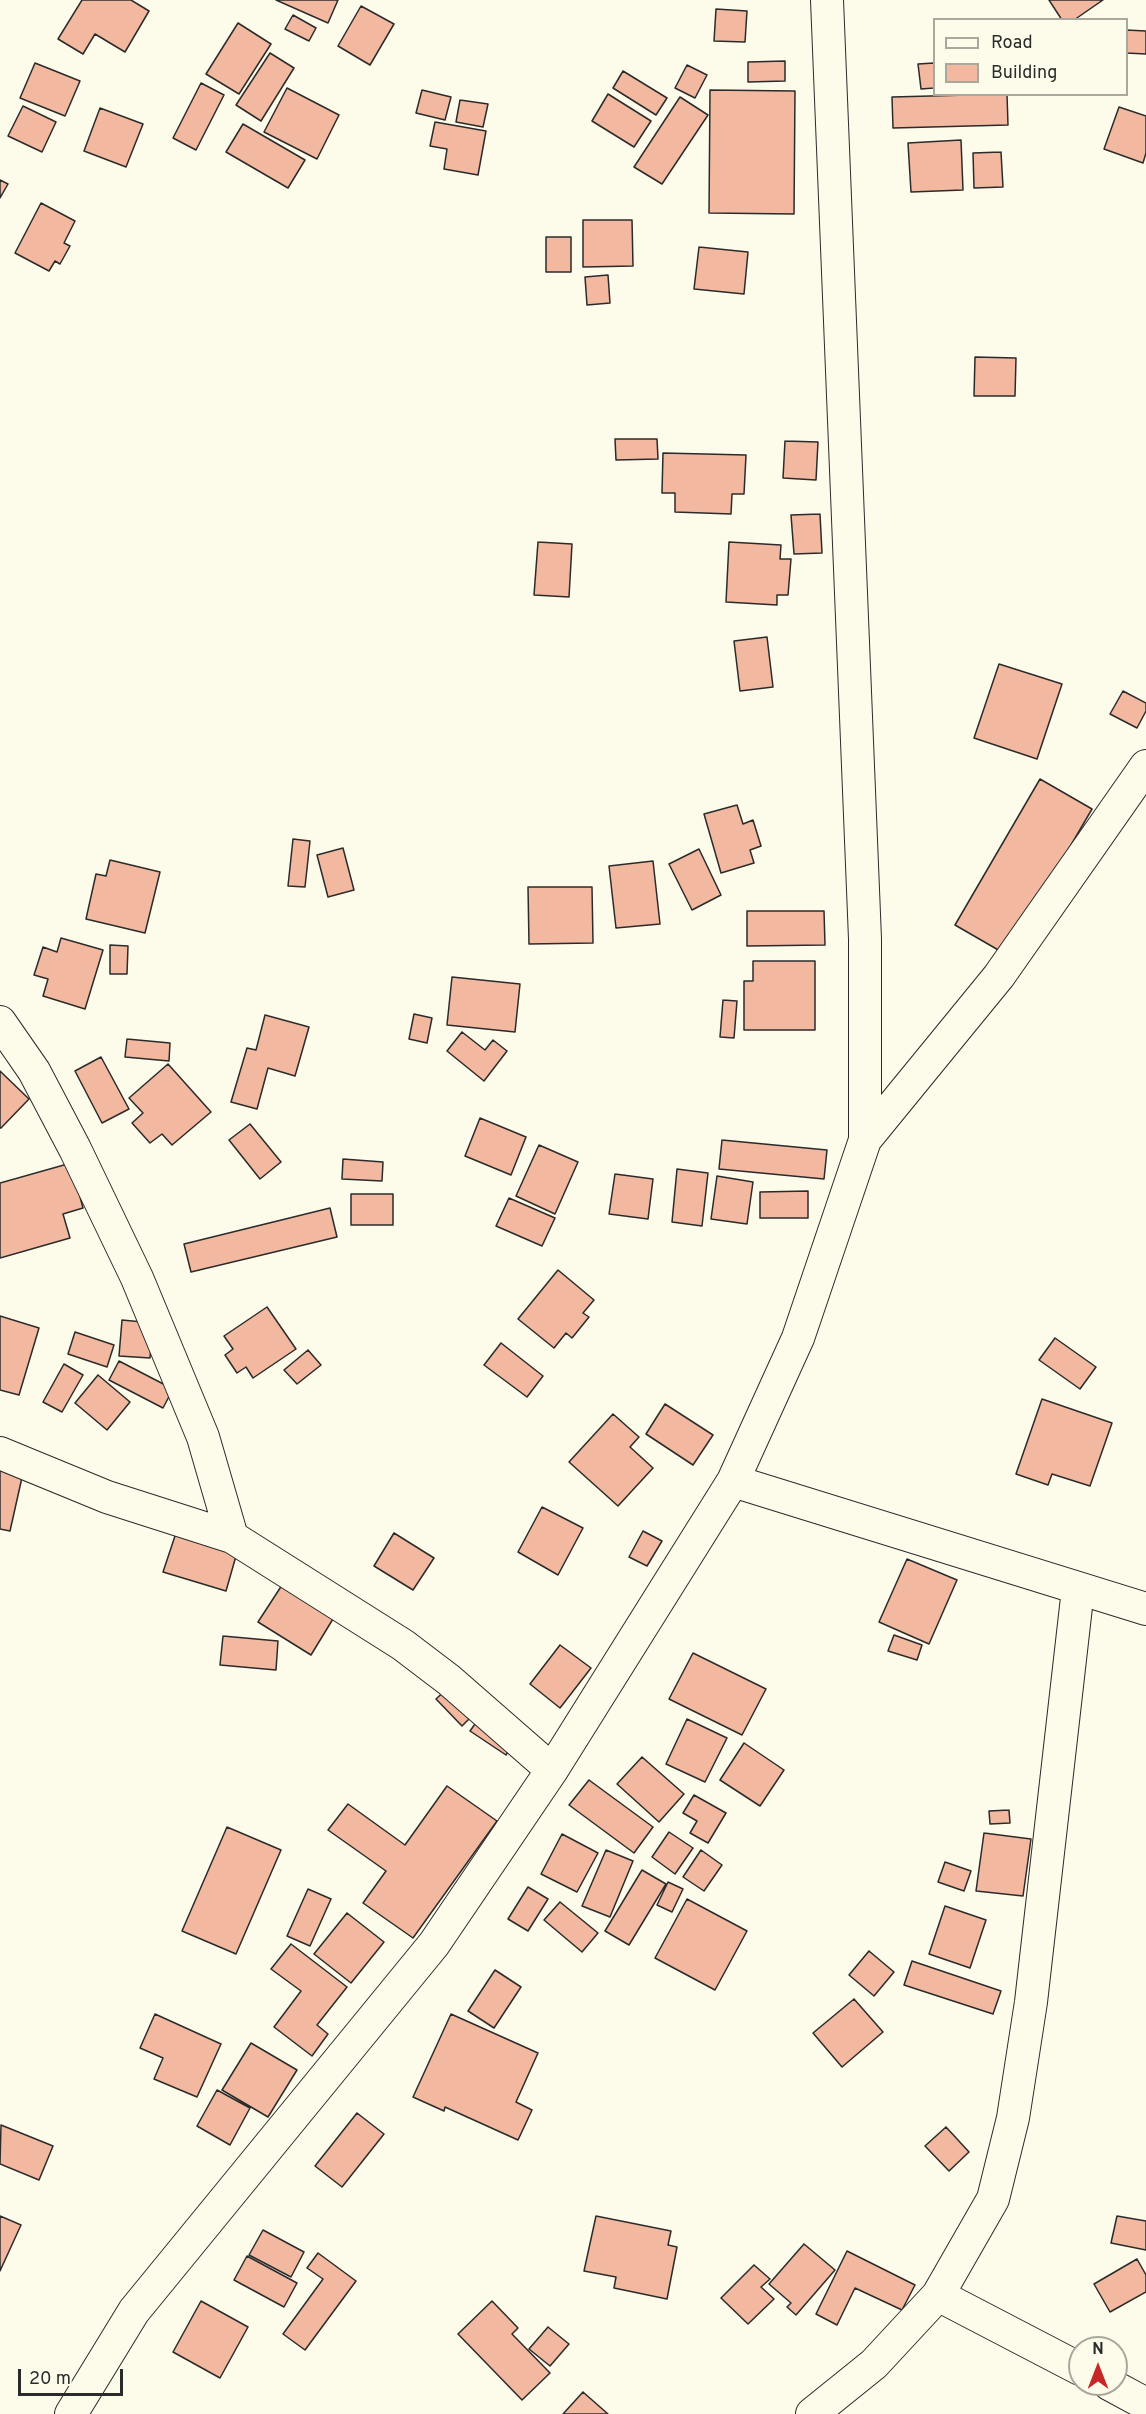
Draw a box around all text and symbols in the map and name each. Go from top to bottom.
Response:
legend [933,18,1128,96]
text: Road [991,32,1033,55]
text: Building [991,62,1057,85]
north arrow [1068,2336,1128,2396]
text: N [1092,2340,1104,2360]
scale bar [21,2357,126,2395]
text: 20 m [29,2368,71,2391]

